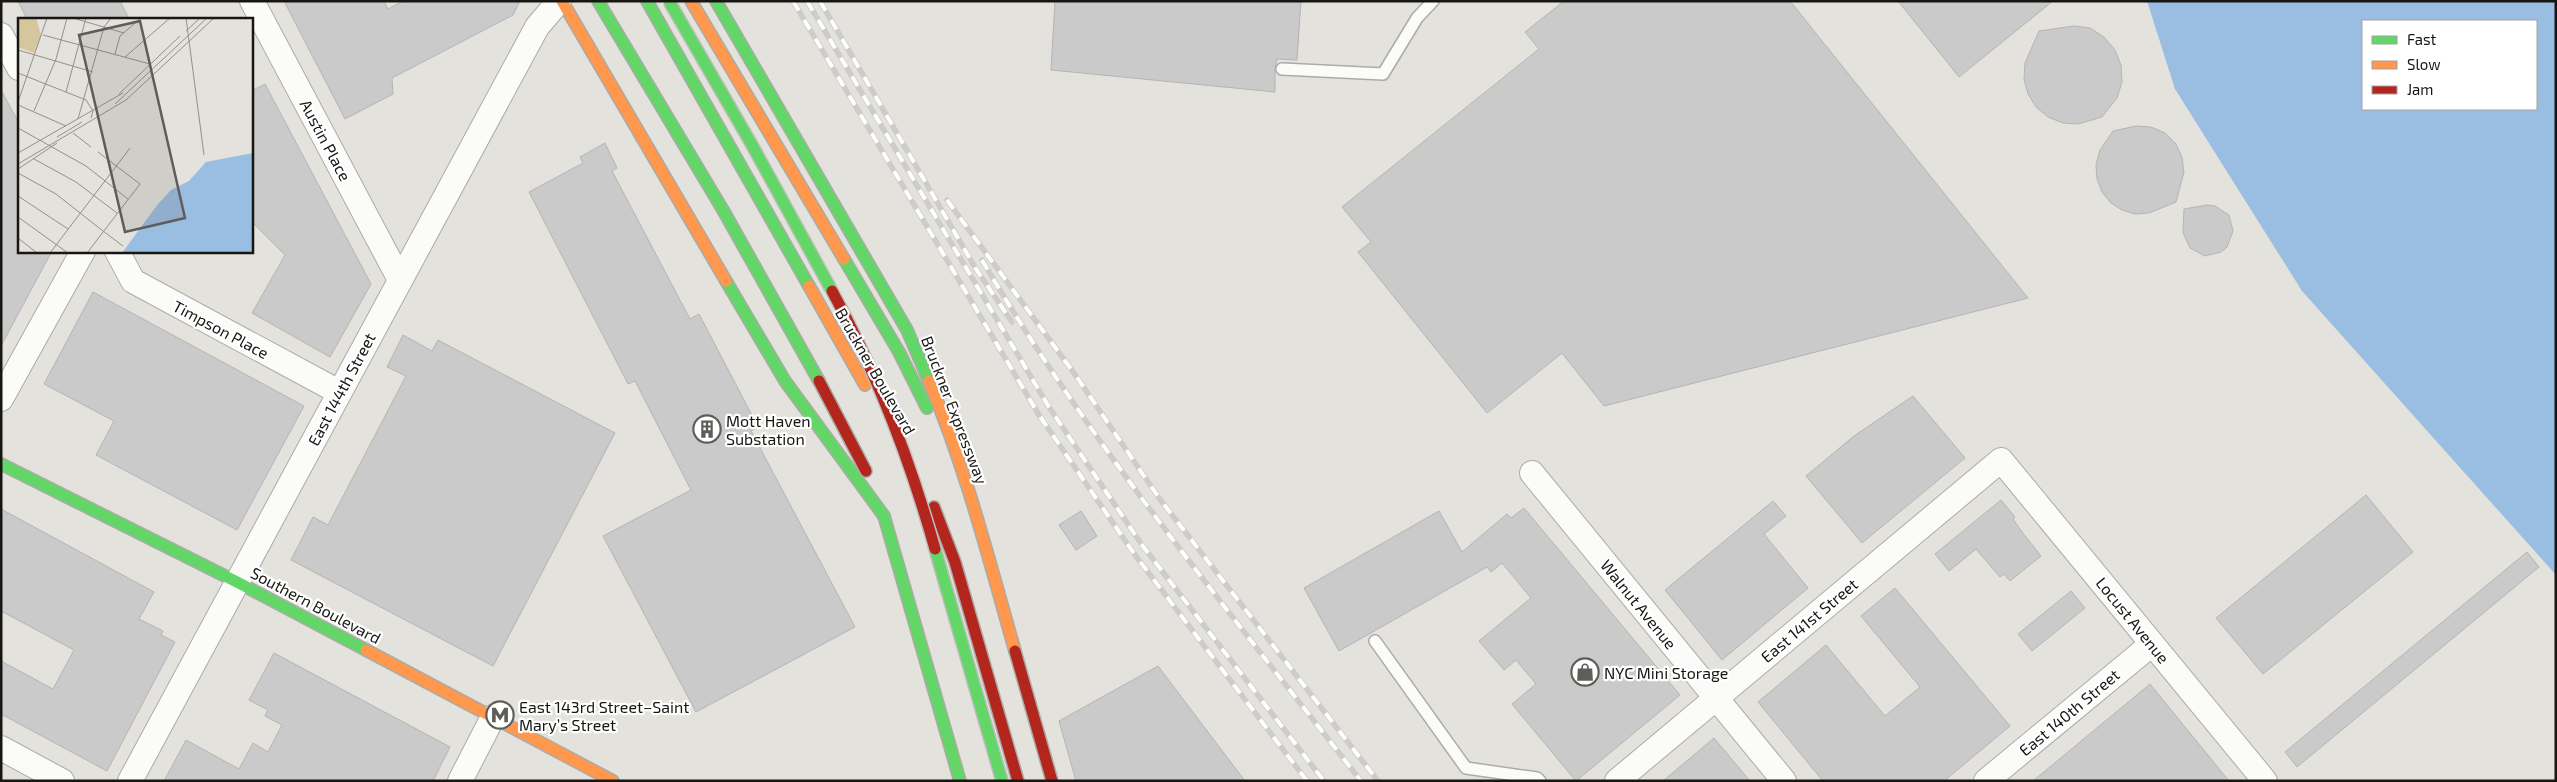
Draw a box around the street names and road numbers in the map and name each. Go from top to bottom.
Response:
street label: Austin Place [297,96,355,184]
street label: Timpson Place [170,296,272,362]
street label: Bruckner Boulevard [832,304,920,438]
street label: East 144th Street [303,329,379,449]
street label: Bruckner Expressway [918,333,992,487]
street label: Walnut Avenue [1597,555,1681,653]
street label: Southern Boulevard [248,563,384,647]
street label: Locust Avenue [2092,573,2174,667]
street label: East 141st Street [1757,574,1861,666]
street label: East 140th Street [2015,665,2123,759]

